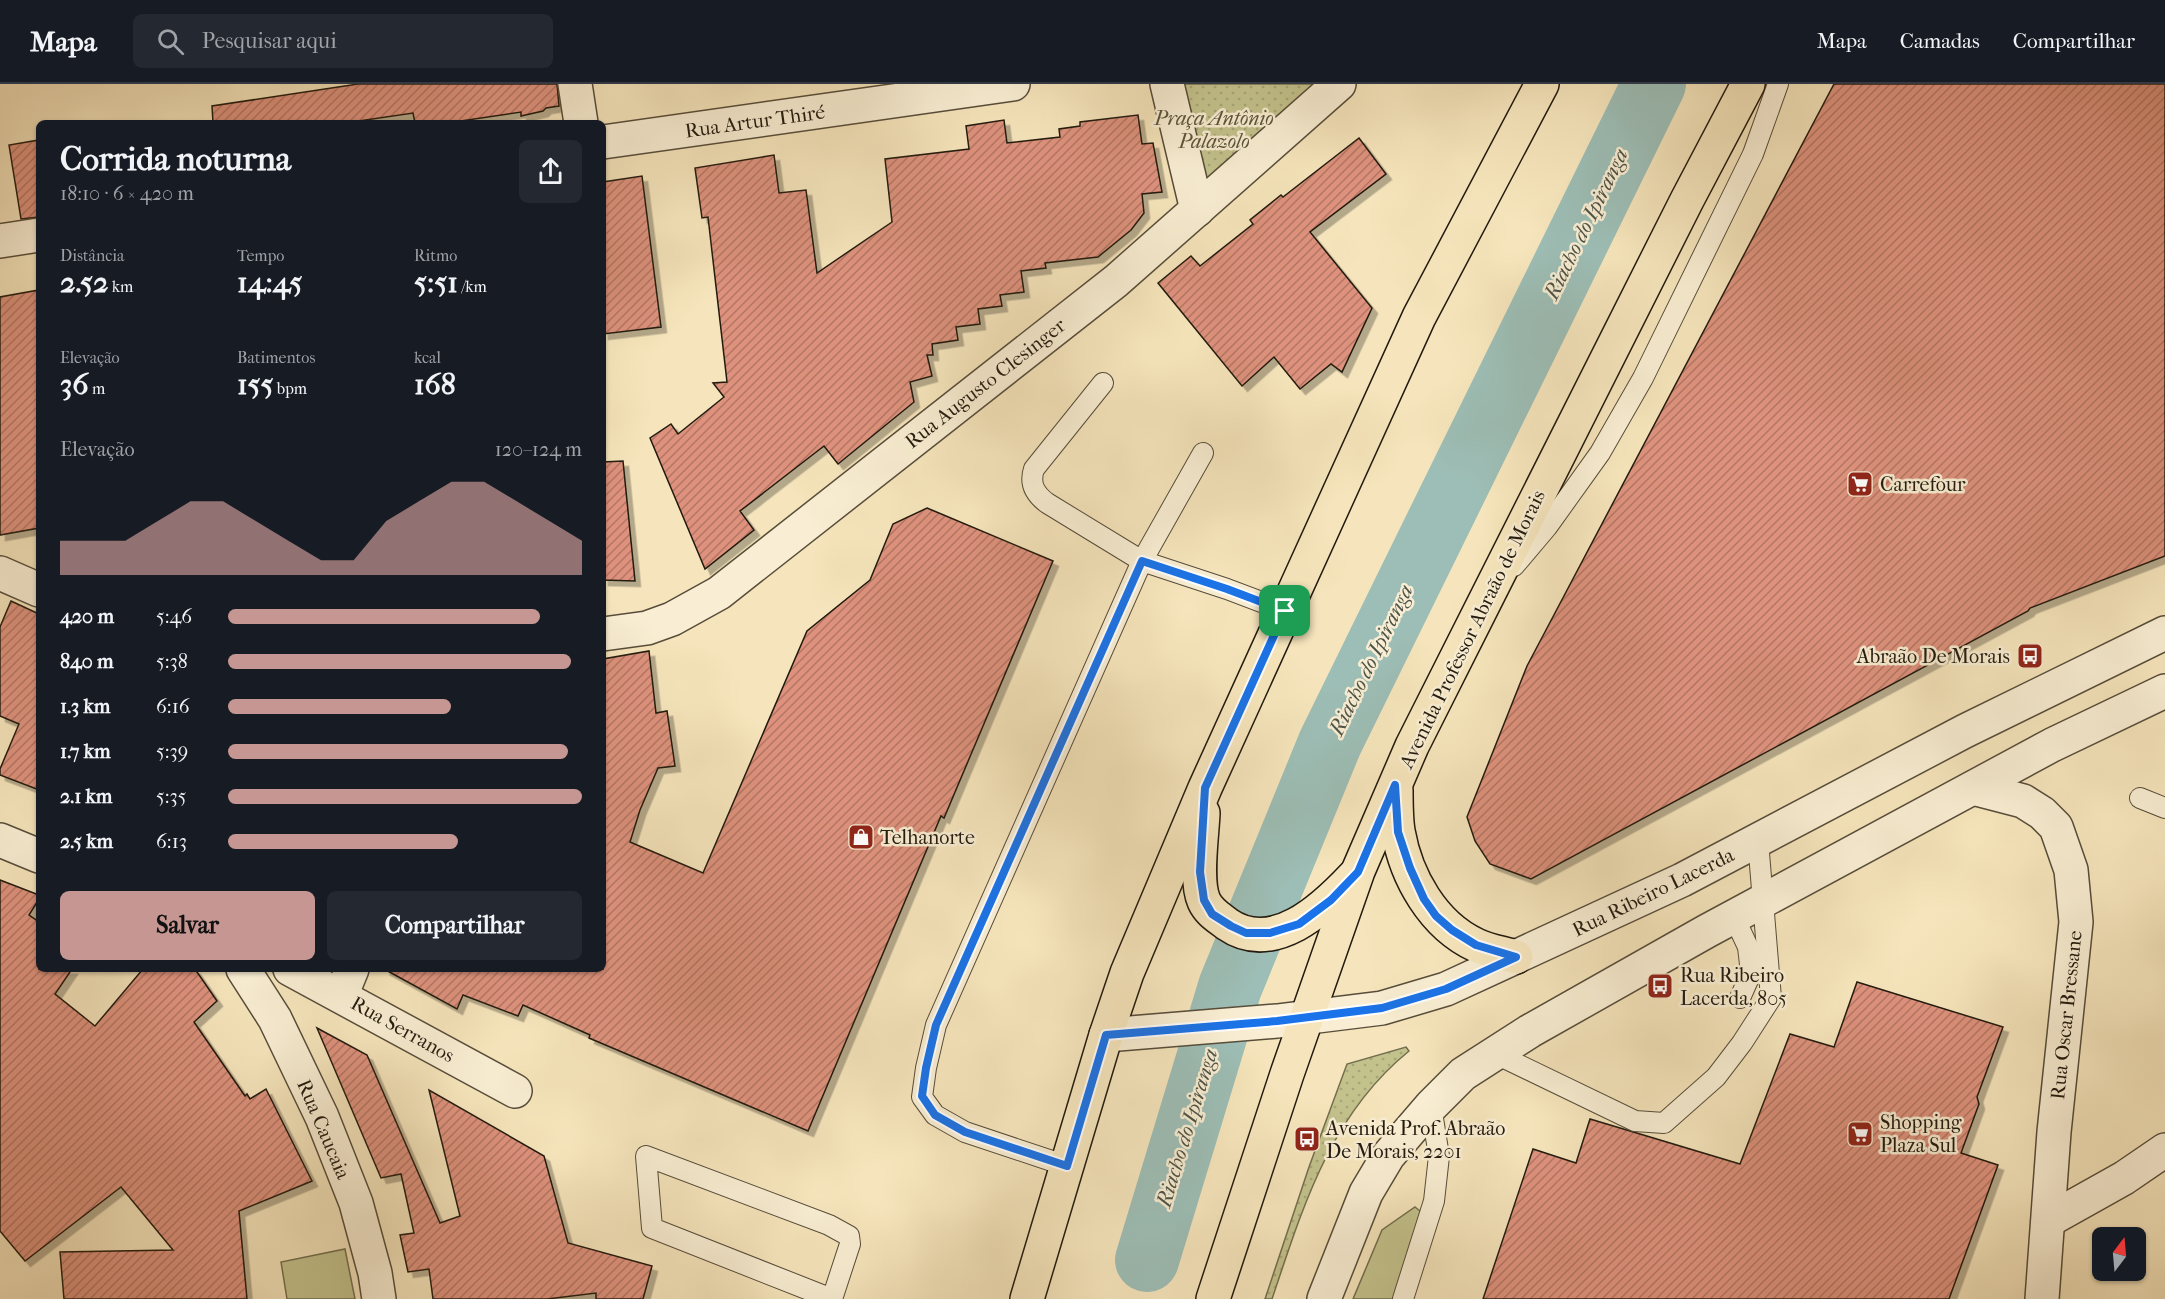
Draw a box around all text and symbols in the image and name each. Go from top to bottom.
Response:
search box [133,14,553,68]
text: Mapa [30,25,97,58]
icon: search [154,25,187,58]
text: Pesquisar aqui [202,28,337,54]
text: Mapa [1817,29,1867,53]
text: Camadas [1900,29,1980,53]
text: Compartilhar [2013,29,2135,53]
street label: Rua Artur Thiré [684,100,827,143]
park label: Praça Antônio Palazolo [1153,107,1274,153]
text: Corrida noturna [60,140,291,179]
button: share [519,140,582,203]
water label: Riacho do Ipiranga [1538,145,1633,305]
text: 18:10 · 6 × 420 m [60,182,194,205]
text: Distância [60,246,124,265]
text: Tempo [237,246,284,265]
text: Ritmo [414,246,457,265]
text: 2.52 [60,265,108,300]
text: 14:45 [237,265,303,300]
text: 5:51 [414,265,458,300]
text: km [108,277,133,296]
text: /km [458,277,487,296]
street label: Rua Augusto Clesinger [901,313,1070,453]
text: Elevação [60,348,120,367]
text: Batimentos [237,348,315,367]
text: kcal [414,348,441,367]
text: 36 [60,367,89,402]
text: 155 [237,367,273,402]
text: 168 [414,367,456,402]
text: m [89,379,105,398]
text: bpm [273,379,307,398]
text: Elevação [60,438,135,461]
text: 120–124 m [495,438,582,461]
supermarket icon: Carrefour [1845,469,1875,499]
place label: Carrefour [1880,473,1966,496]
street label: Avenida Professor Abraão de Morais [1394,486,1550,773]
water label: Riacho do Ipiranga [1323,581,1418,741]
pin [1259,585,1310,636]
icon: arrive [1268,594,1301,627]
text: 420 m [60,605,114,628]
text: 5:46 [156,605,192,628]
bus stop icon: Abraão De Morais [2015,641,2045,671]
place label: Abraão De Morais [1856,645,2010,668]
text: 840 m [60,650,114,673]
text: 5:38 [156,650,188,673]
text: 1.3 km [60,695,110,718]
text: 6:16 [156,695,190,718]
text: 1.7 km [60,740,111,763]
text: 5:39 [156,740,188,763]
text: 2.1 km [60,785,113,808]
text: 5:35 [156,785,186,808]
shop icon: Telhanorte [846,822,876,852]
place label: Telhanorte [880,826,975,849]
text: 2.5 km [60,830,113,853]
text: 6:13 [156,830,187,853]
street label: Rua Ribeiro Lacerda [1569,843,1738,942]
button: Salvar [60,891,315,960]
button: Compartilhar [327,891,582,960]
street label: Rua Oscar Bressane [2046,929,2087,1101]
place label: Rua Ribeiro Lacerda, 805 [1680,964,1787,1010]
bus stop icon: Rua Ribeiro Lacerda, 805 [1645,971,1675,1001]
street label: Rua Serranos [347,992,458,1067]
water label: Riacho do Ipiranga [1151,1046,1222,1212]
street label: Rua Caucaia [292,1076,355,1183]
place label: Shopping Plaza Sul [1880,1111,1962,1157]
place label: Avenida Prof. Abraão De Morais, 2201 [1325,1117,1505,1163]
supermarket icon: Shopping Plaza Sul [1845,1119,1875,1149]
bus stop icon: Avenida Prof. Abraão De Morais, 2201 [1292,1124,1322,1154]
north arrow [2092,1227,2146,1281]
map controls [2092,1227,2146,1281]

